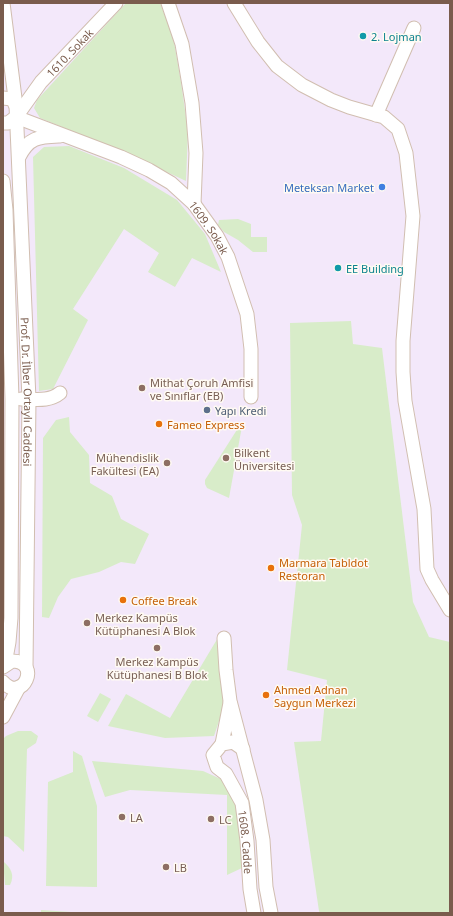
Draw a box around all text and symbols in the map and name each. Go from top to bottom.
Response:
street label: 1610. Sokak [43,25,96,80]
place label: 2. Lojman [371,29,422,44]
marker: 2. Lojman [358,31,368,41]
place label: Meteksan Market [284,180,374,195]
marker: Meteksan Market [377,182,387,192]
street label: 1609. Sokak [186,197,233,257]
place label: EE Building [346,261,404,276]
marker: EE Building [333,263,343,273]
street label: Prof. Dr. İlber Ortaylı Caddesi [18,317,37,467]
place label: Mithat Çoruh Amfisi ve Sınıflar (EB) [150,375,253,403]
marker: Mithat Çoruh Amfisi ve Sınıflar (EB) [137,383,147,393]
place label: Yapı Kredi [215,403,266,418]
marker: Yapı Kredi [202,405,212,415]
place label: Fameo Express [167,417,245,432]
marker: Fameo Express [154,419,164,429]
place label: Bilkent Üniversitesi [234,445,294,473]
place label: Mühendislik Fakültesi (EA) [91,450,159,478]
marker: Bilkent Üniversitesi [221,453,231,463]
marker: Mühendislik Fakültesi (EA) [162,458,172,468]
place label: Marmara Tabldot Restoran [279,555,368,583]
marker: Marmara Tabldot Restoran [266,563,276,573]
place label: Coffee Break [131,593,197,608]
marker: Coffee Break [118,595,128,605]
place label: Merkez Kampüs Kütüphanesi A Blok [95,610,196,638]
marker: Merkez Kampüs Kütüphanesi A Blok [82,618,92,628]
marker: Merkez Kampüs Kütüphanesi B Blok [152,643,162,653]
place label: Merkez Kampüs Kütüphanesi B Blok [107,654,207,682]
place label: Ahmed Adnan Saygun Merkezi [274,682,356,710]
marker: Ahmed Adnan Saygun Merkezi [261,690,271,700]
street label: 1608. Cadde [236,809,257,874]
place label: LA [130,810,144,825]
marker: LA [117,812,127,822]
place label: LC [219,812,232,827]
marker: LC [206,814,216,824]
place label: LB [174,860,187,875]
marker: LB [161,862,171,872]

